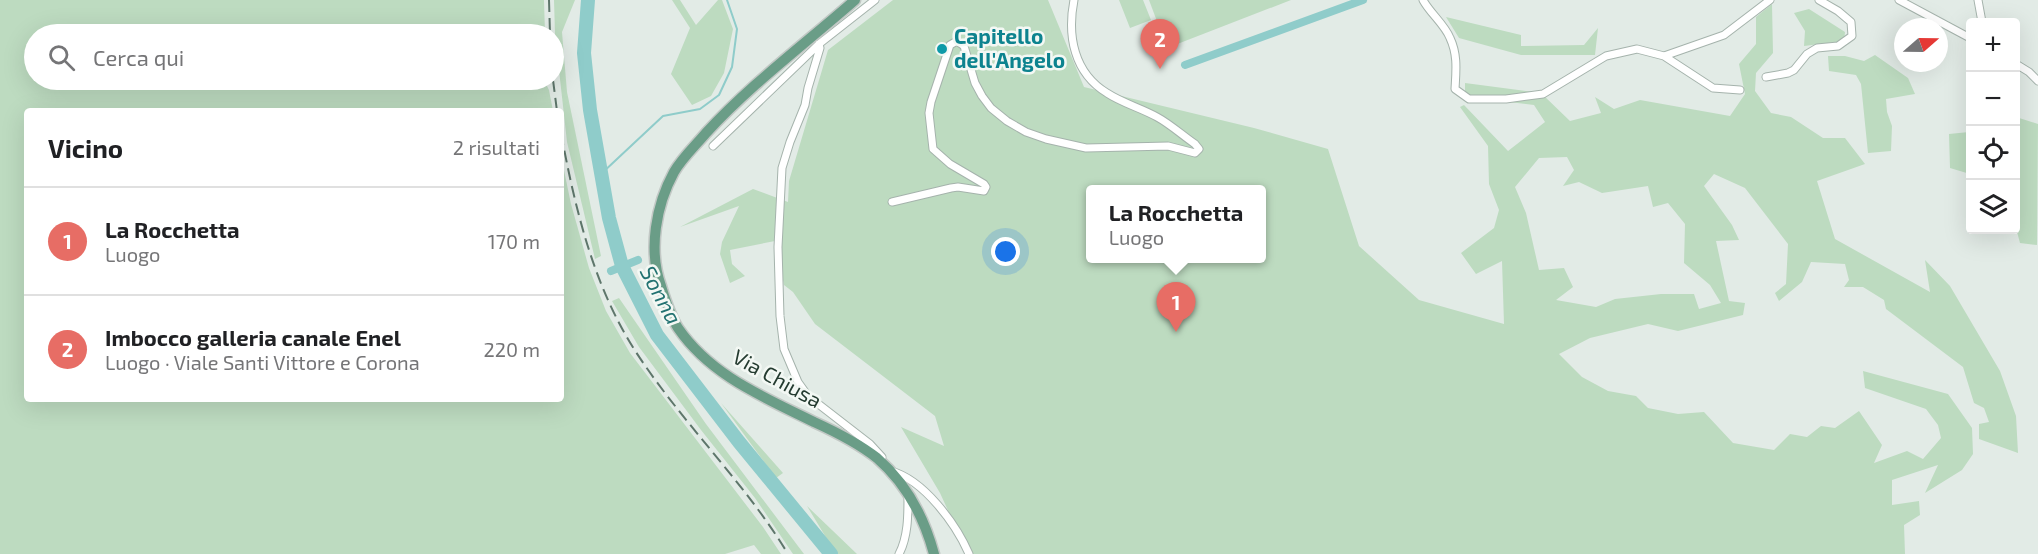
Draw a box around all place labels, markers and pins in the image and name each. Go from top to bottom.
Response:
pin: 2 [1140,20,1180,69]
place label: Capitello dell'Angelo [954,23,1065,72]
marker: Capitello dell'Angelo [935,42,949,56]
pin: 1 [1156,282,1196,332]

